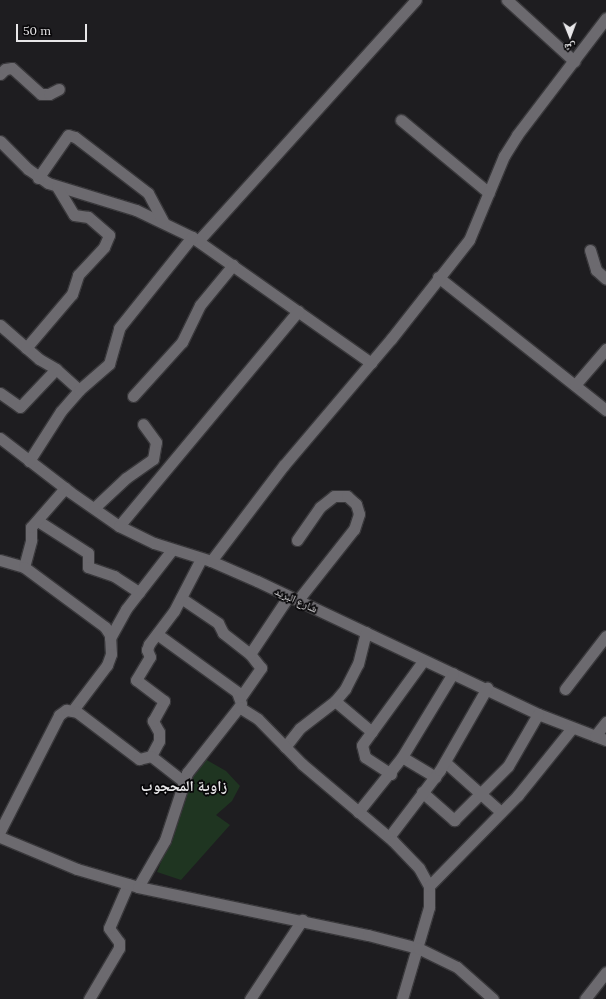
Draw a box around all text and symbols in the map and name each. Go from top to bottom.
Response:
scale bar [18,16,89,42]
north arrow [550,16,590,56]
text: 50 m [23,23,51,38]
text: ش [564,41,576,55]
street label: شارع البريد [273,584,319,616]
district label: زاوية المحجوب [141,777,227,795]

